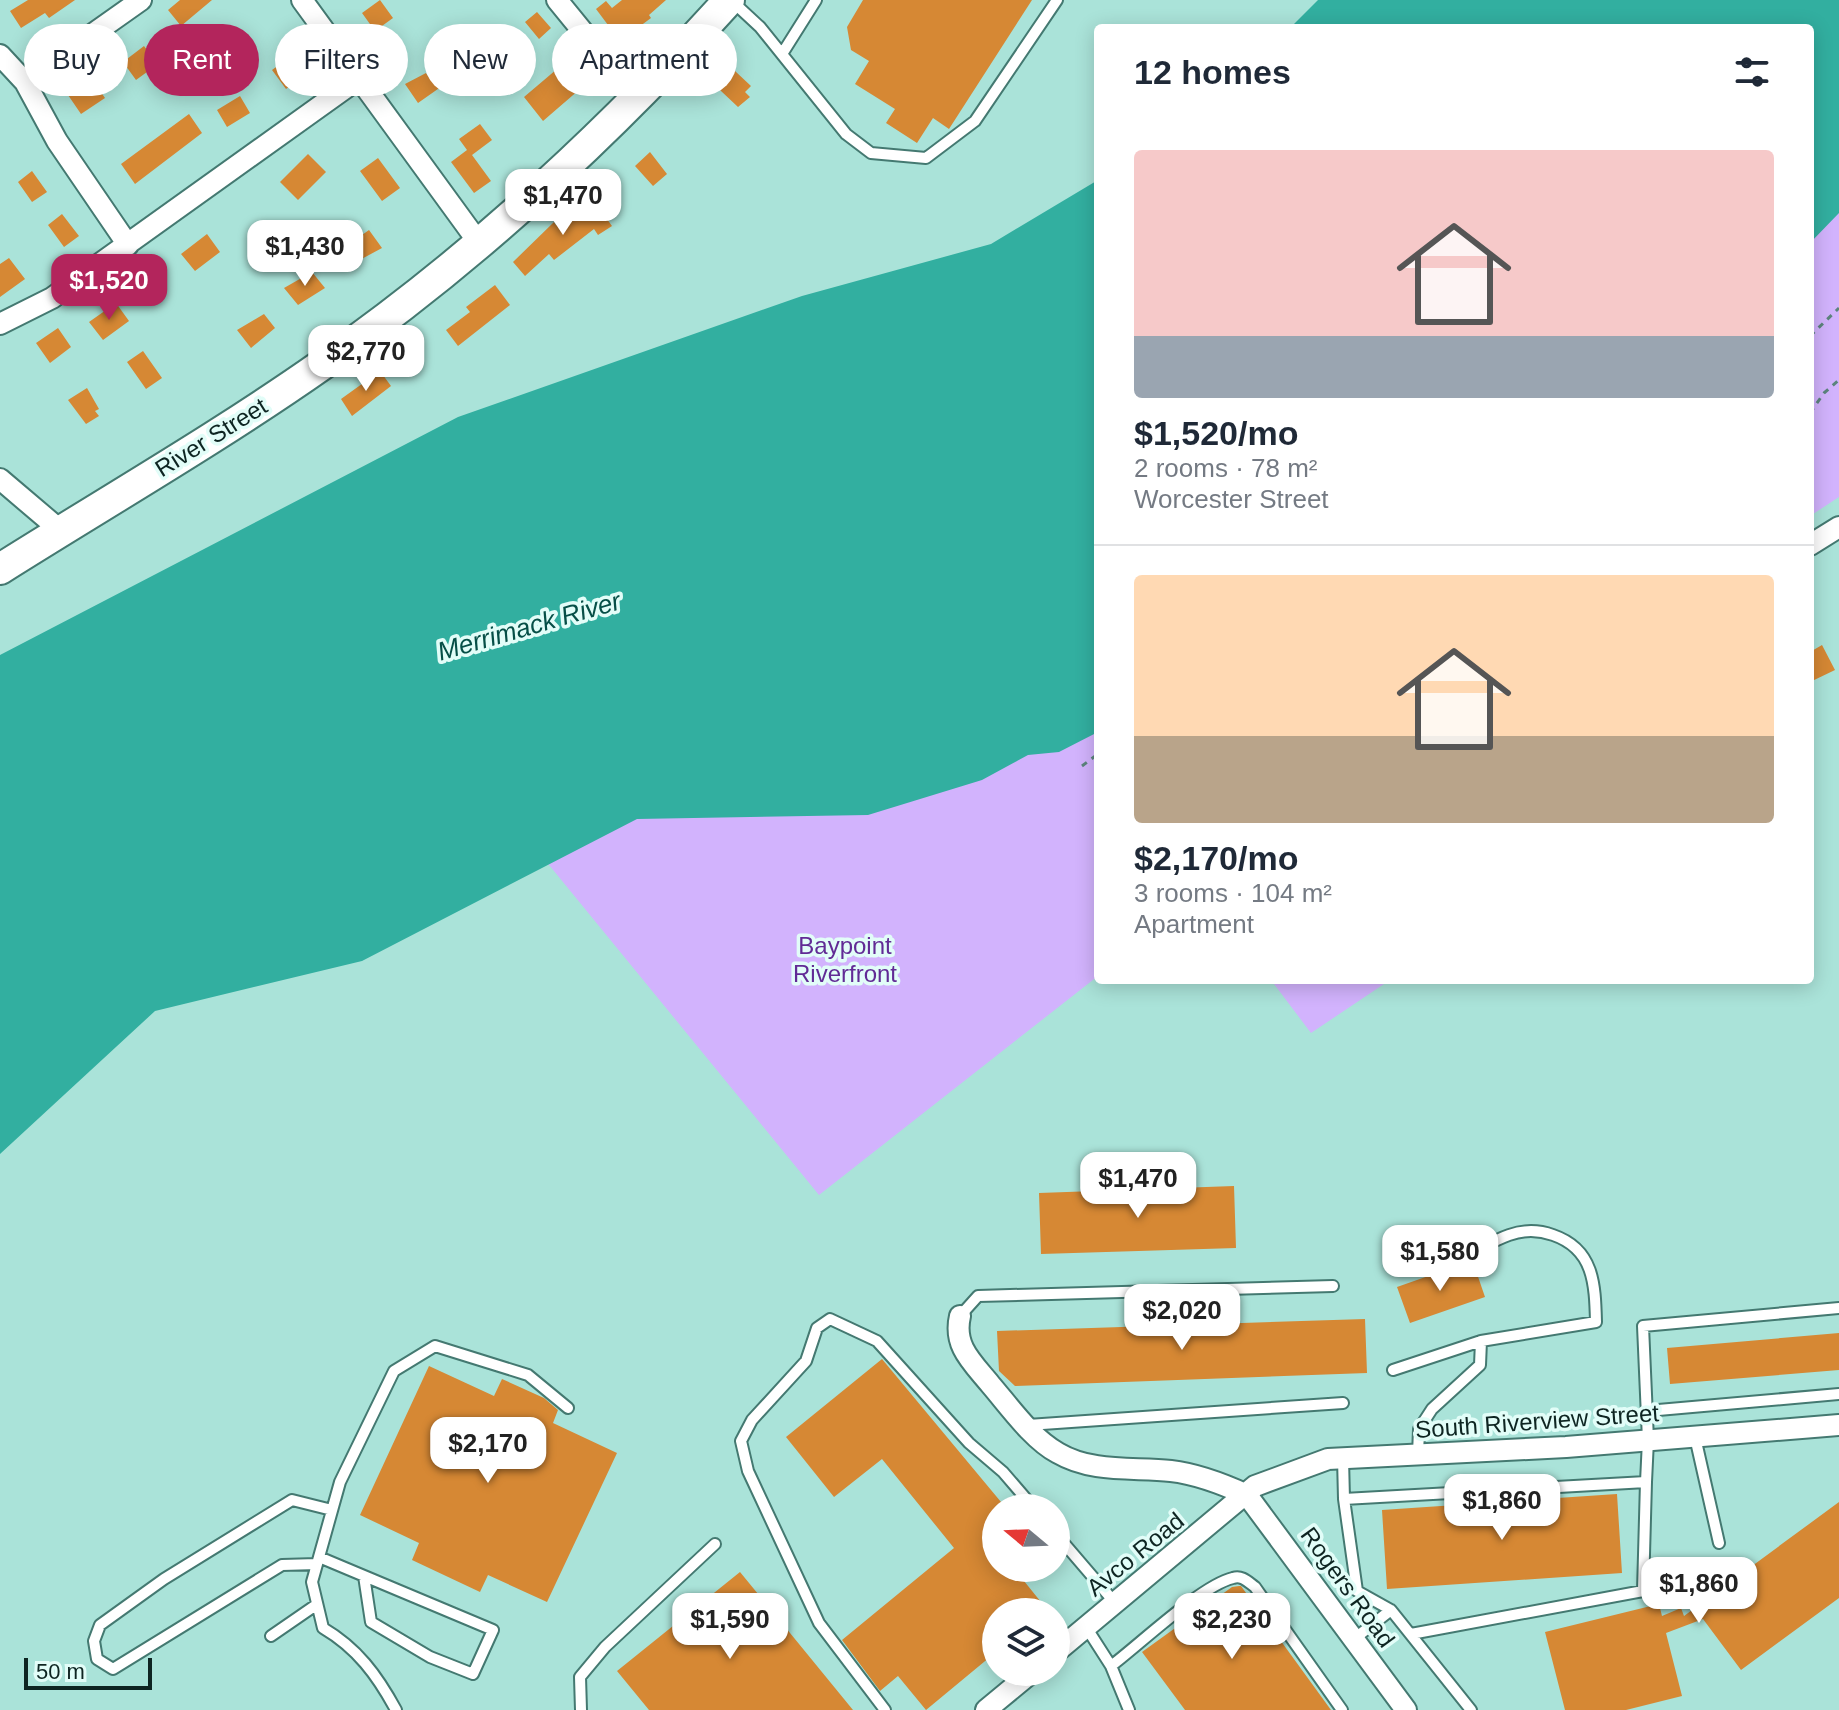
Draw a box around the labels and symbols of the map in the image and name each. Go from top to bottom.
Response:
pin: $1,470 [498,169,628,237]
pin: $1,430 [240,220,370,288]
pin: $1,520 [44,254,174,322]
pin: $2,770 [301,325,431,393]
street label: River Street [150,392,272,482]
water label: Merrimack River [434,585,625,666]
park label: Baypoint Riverfront [793,932,897,987]
pin: $1,470 [1073,1152,1203,1220]
pin: $1,580 [1375,1225,1505,1293]
pin: $2,020 [1117,1284,1247,1352]
street label: South Riverview Street [1414,1399,1660,1443]
pin: $2,170 [423,1417,553,1485]
pin: $1,860 [1437,1474,1567,1542]
north arrow [982,1494,1070,1582]
street label: Avco Road [1081,1507,1189,1601]
street label: Rogers Road [1296,1522,1400,1652]
pin: $1,860 [1634,1557,1764,1625]
pin: $1,590 [665,1593,795,1661]
pin: $2,230 [1167,1593,1297,1661]
scale bar [24,1654,152,1690]

